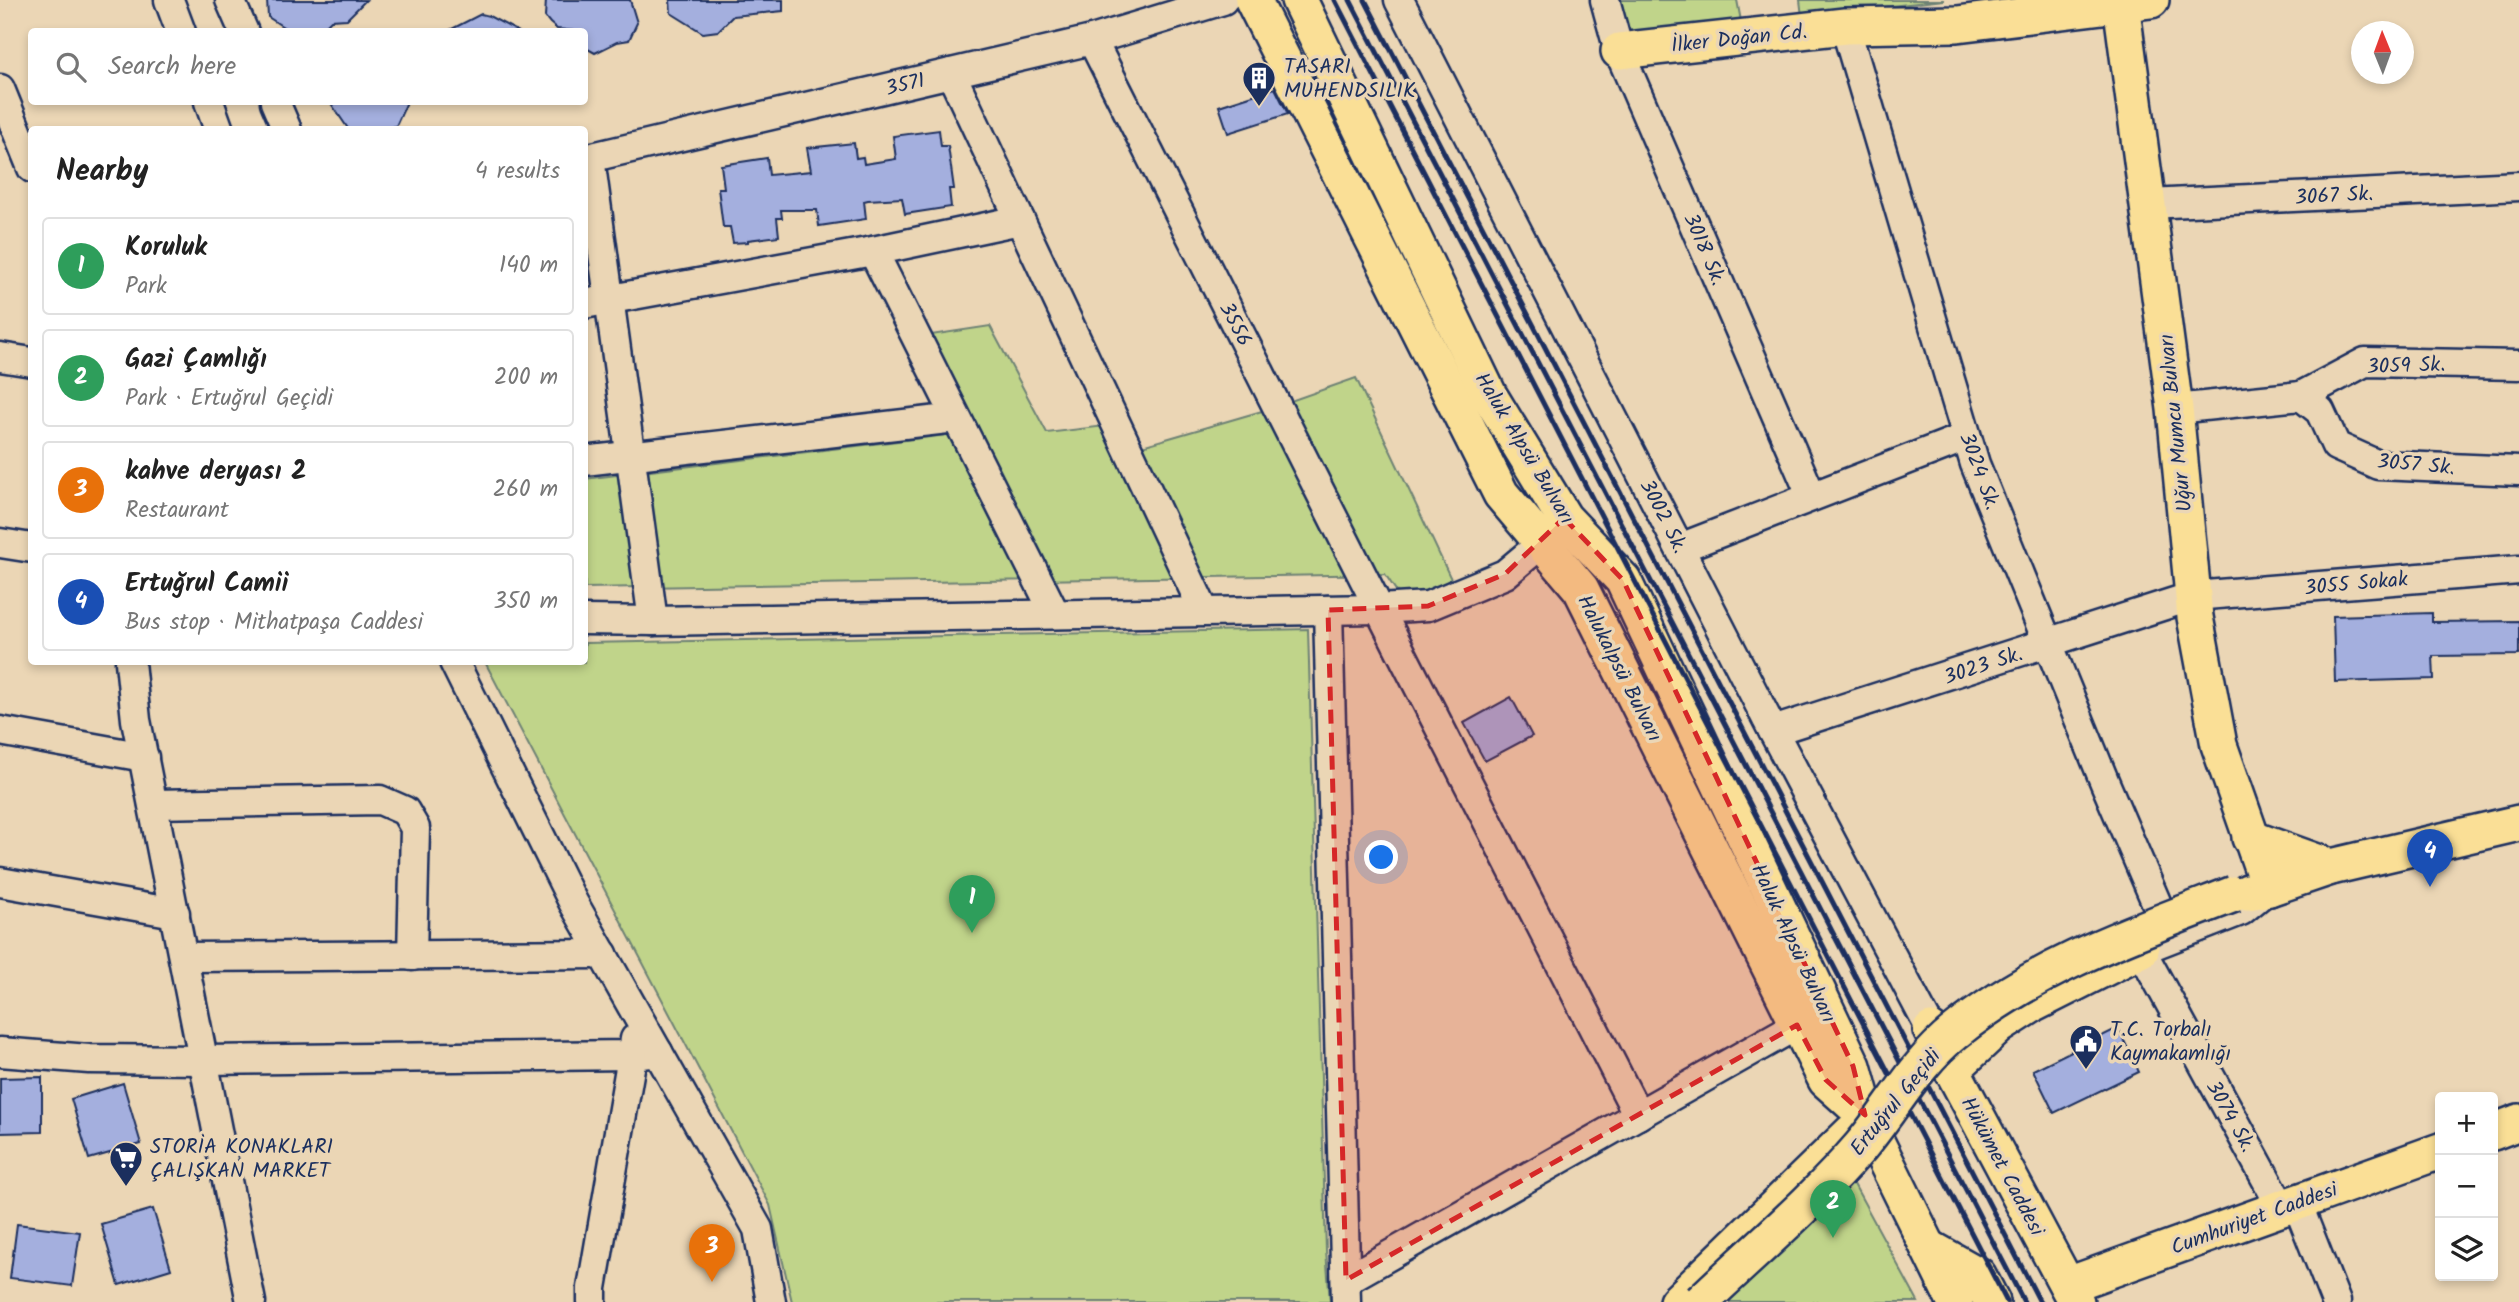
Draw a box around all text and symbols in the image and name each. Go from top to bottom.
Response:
street label: İlker Doğan Cd. [1669,16,1809,63]
north arrow [2351,21,2414,84]
search box [28,28,588,105]
text: Search here [108,46,236,88]
icon: search [52,48,90,86]
place label: TASARI MUHENDSILIK [1284,51,1416,108]
building icon: TASARI MUHENDSILIK [1240,59,1278,108]
street label: 3571 [882,65,928,106]
text: Nearby [56,148,148,196]
text: 4 results [475,154,560,190]
street label: 3067 Sk. [2294,178,2374,215]
street label: 3018 Sk. [1674,208,1734,291]
text: Koruluk [125,227,207,269]
text: 1 [78,248,84,284]
text: 140 m [499,248,558,284]
text: Park [125,269,167,305]
street label: 3556 [1209,297,1260,353]
street label: Uğur Mumcu Bulvarı [2151,332,2202,514]
text: Gazi Çamlığı [125,339,267,381]
street label: 3059 Sk. [2366,349,2446,384]
text: 2 [74,360,88,396]
text: 200 m [494,360,558,396]
street label: Haluk Alpsü Bulvarı [1465,366,1582,531]
text: Park · Ertuğrul Geçidi [125,381,333,417]
street label: 3024 Sk. [1949,428,2008,515]
street label: 3057 Sk. [2376,446,2456,485]
text: kahve deryası 2 [125,451,306,493]
text: 3 [75,472,87,508]
text: 260 m [493,472,558,508]
street label: 3002 Sk. [1630,474,1695,560]
text: Restaurant [125,493,229,529]
text: Ertuğrul Camii [125,563,288,605]
street label: 3055 Sokak [2303,564,2409,605]
text: 4 [75,584,87,620]
text: 350 m [493,584,558,620]
street label: Halukalpsü Bulvarı [1567,589,1670,748]
text: Bus stop · Mithatpaşa Caddesi [125,605,423,641]
street label: 3023 Sk. [1940,638,2027,695]
pin: 4 [2407,829,2453,887]
your location [1364,840,1398,874]
street label: Haluk Alpsü Bulvarı [1741,858,1844,1029]
pin: 1 [949,875,995,933]
place label: T.C. Torbalı Kaymakamlığı [2110,1014,2231,1071]
public building icon: T.C. Torbalı Kaymakamlığı [2067,1022,2105,1071]
street label: Ertuğrul Geçidi [1842,1041,1951,1164]
street label: 3074 Sk. [2196,1075,2263,1159]
street label: Hükümet Caddesi [1951,1091,2053,1243]
map controls [2435,1092,2498,1281]
button: + [2435,1092,2498,1155]
place label: STORİA KONAKLARI ÇALIŞKAN MARKET [150,1131,333,1188]
supermarket icon: STORİA KONAKLARI ÇALIŞKAN MARKET [107,1139,145,1188]
button: − [2435,1155,2498,1218]
street label: Cumhuriyet Caddesi [2166,1174,2343,1265]
pin: 2 [1810,1180,1856,1238]
button: layers [2435,1218,2498,1281]
pin: 3 [689,1224,735,1282]

